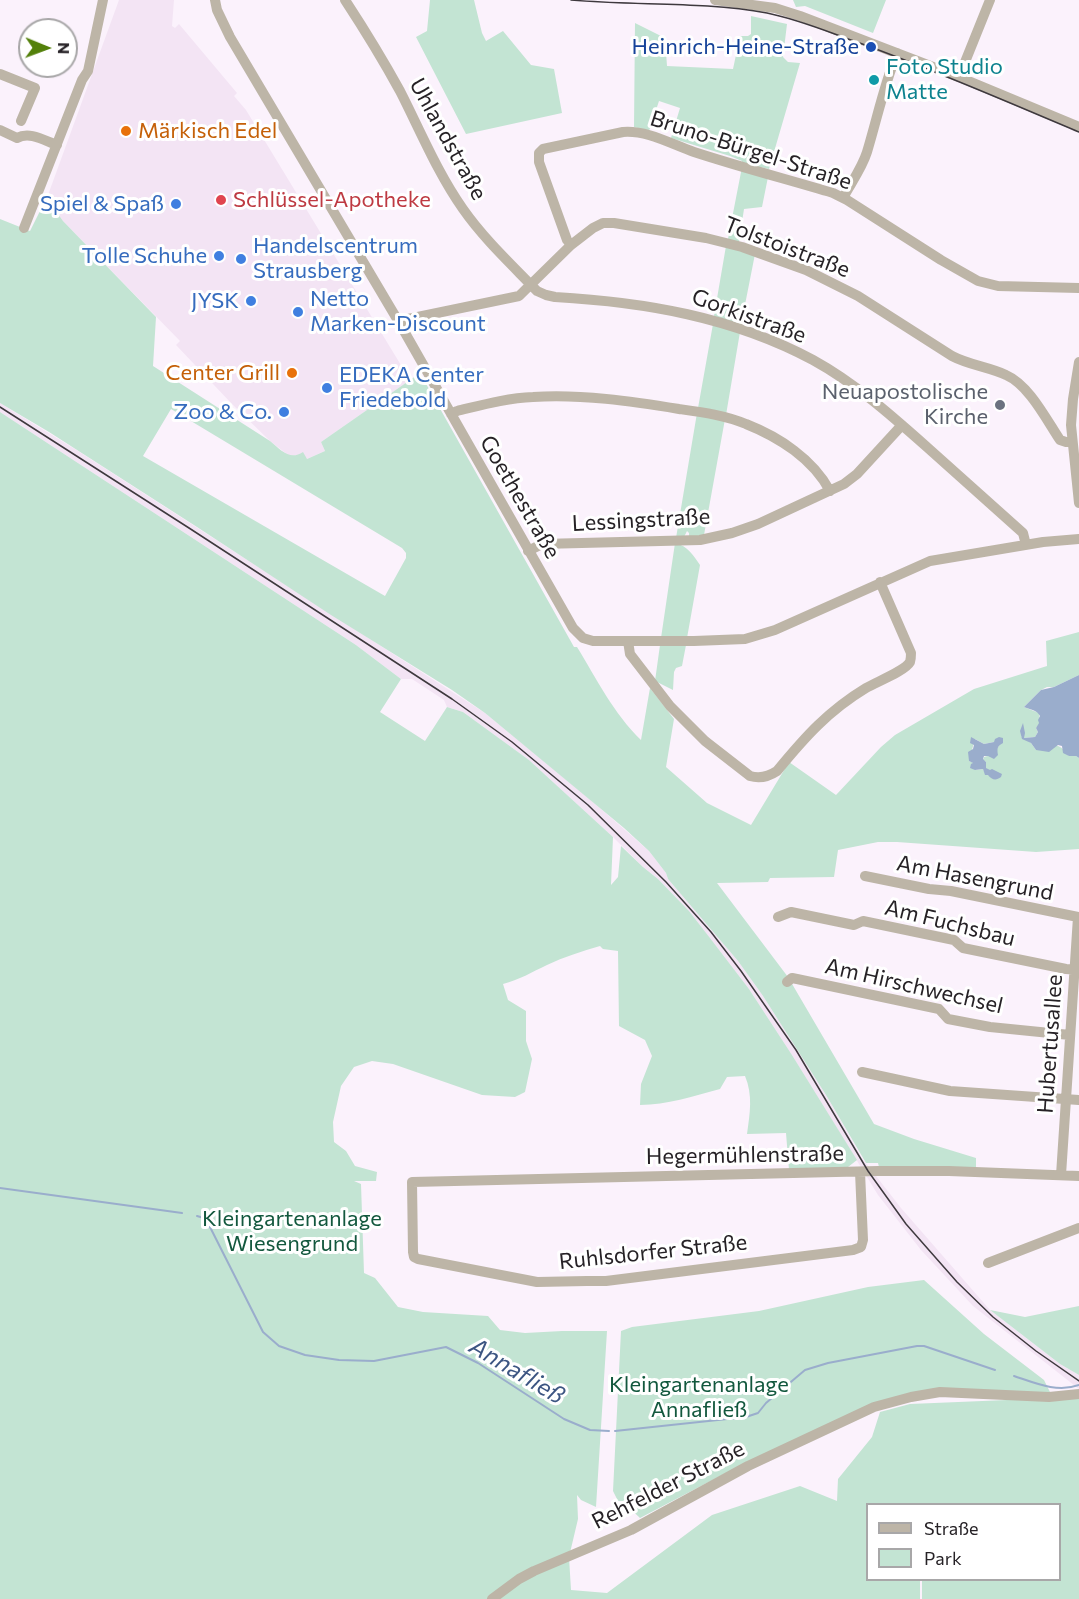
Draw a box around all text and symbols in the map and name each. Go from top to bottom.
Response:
north arrow [18,18,78,78]
place label: Heinrich-Heine-Straße [631,34,859,60]
marker: Heinrich-Heine-Straße [864,40,878,54]
text: N [55,42,74,54]
place label: Foto Studio Matte [886,54,1003,106]
marker: Foto Studio Matte [867,73,881,87]
street label: Uhlandstraße [404,74,492,204]
street label: Bruno-Bürgel-Straße [647,105,855,195]
place label: Märkisch Edel [138,118,277,144]
marker: Märkisch Edel [119,124,133,138]
place label: Schlüssel-Apotheke [233,187,431,213]
place label: Spiel & Spaß [40,191,164,217]
marker: Schlüssel-Apotheke [214,193,228,207]
marker: Spiel & Spaß [169,197,183,211]
street label: Tolstoistraße [720,211,854,283]
place label: Handelscentrum Strausberg [253,233,418,284]
place label: Tolle Schuhe [82,243,207,269]
marker: Tolle Schuhe [212,249,226,263]
marker: Handelscentrum Strausberg [234,252,248,266]
street label: Gorkistraße [688,283,810,349]
place label: Netto Marken-Discount [310,286,486,338]
place label: JYSK [191,288,239,314]
marker: JYSK [244,294,258,308]
marker: Netto Marken-Discount [291,305,305,319]
place label: Center Grill [166,360,280,386]
place label: EDEKA Center Friedebold [339,362,484,414]
marker: Center Grill [285,366,299,380]
place label: Neuapostolische Kirche [822,379,988,430]
marker: EDEKA Center Friedebold [320,381,334,395]
marker: Neuapostolische Kirche [993,398,1007,412]
place label: Zoo & Co. [173,399,272,425]
marker: Zoo & Co. [277,405,291,419]
street label: Goethestraße [474,431,566,563]
street label: Lessingstraße [571,503,711,537]
street label: Am Hasengrund [894,850,1056,906]
street label: Am Fuchsbau [882,894,1018,952]
street label: Am Hirschwechsel [822,953,1006,1019]
street label: Hubertusallee [1032,974,1068,1114]
street label: Hegermühlenstraße [646,1140,844,1170]
park label: Kleingartenanlage Wiesengrund [202,1206,382,1258]
street label: Ruhlsdorfer Straße [558,1229,748,1275]
water label: Annafließ [464,1332,570,1410]
park label: Kleingartenanlage Annafließ [609,1372,789,1424]
street label: Rehfelder Straße [587,1435,749,1535]
legend [866,1503,1061,1581]
text: Straße [924,1517,979,1539]
text: Park [924,1547,962,1569]

